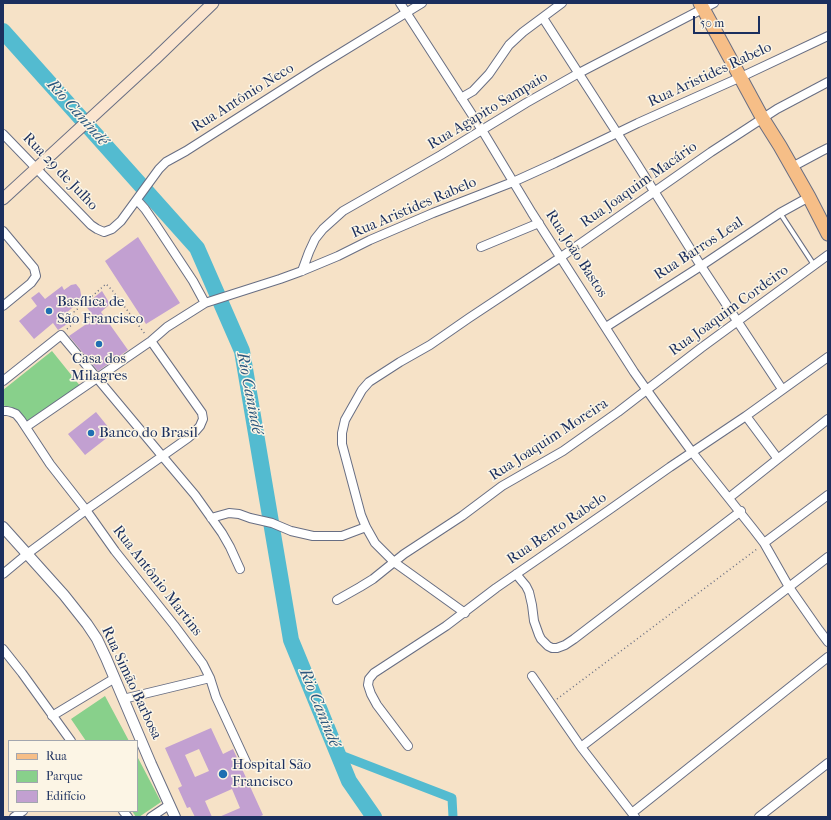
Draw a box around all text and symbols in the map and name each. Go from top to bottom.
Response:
scale bar [695,8,762,34]
text: 50 m [700,16,724,30]
street label: Rua Aristides Rabelo [645,38,775,112]
street label: Rua Antônio Neco [189,59,297,137]
street label: Rua Agapito Sampaio [425,68,551,154]
water label: Rio Canindé [42,76,112,150]
street label: Rua 29 de Julho [18,129,102,215]
street label: Rua Joaquim Macário [577,138,701,232]
street label: Rua Aristides Rabelo [349,173,479,243]
street label: Rua João Bastos [541,207,611,301]
street label: Rua Barros Leal [651,214,747,284]
street label: Rua Joaquim Cordeiro [666,262,792,360]
place label: Basílica de São Francisco [57,293,143,328]
marker: Basílica de São Francisco [44,306,54,316]
marker: Casa dos Milagres [94,339,104,349]
place label: Casa dos Milagres [71,350,127,385]
water label: Rio Canindé [232,351,266,435]
street label: Rua Joaquim Moreira [486,395,612,485]
place label: Banco do Brasil [99,424,198,442]
marker: Banco do Brasil [86,428,96,438]
street label: Rua Bento Rabelo [504,489,610,569]
street label: Rua Antônio Martins [108,522,206,640]
street label: Rua Simão Barbosa [97,624,165,742]
water label: Rio Canindé [295,666,343,750]
legend [8,740,138,812]
text: Rua [46,749,67,763]
place label: Hospital São Francisco [232,756,311,791]
marker: Hospital São Francisco [217,768,229,780]
text: Parque [46,769,83,783]
text: Edifício [46,789,86,803]

